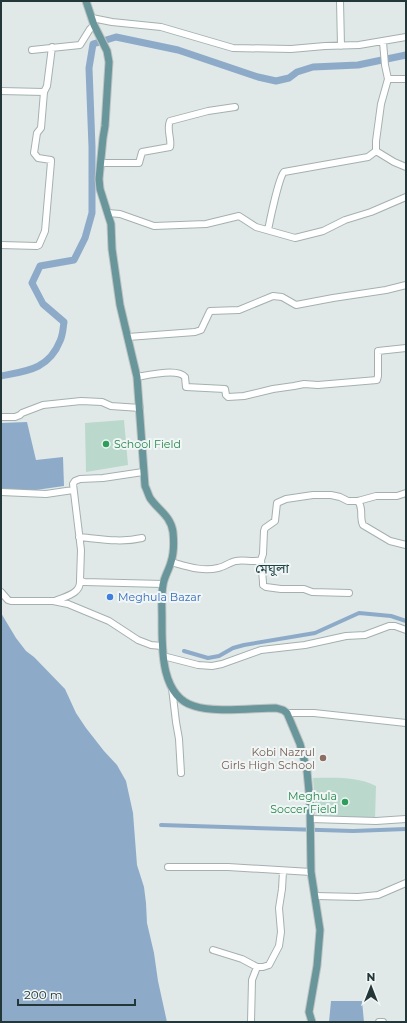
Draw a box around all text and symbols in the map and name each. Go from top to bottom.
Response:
place label: School Field [114,437,181,451]
marker: School Field [101,439,111,449]
district label: মেঘুলা [255,560,289,577]
place label: Meghula Bazar [118,590,201,604]
marker: Meghula Bazar [105,592,115,602]
place label: Kobi Nazrul Girls High School [221,745,315,772]
marker: Kobi Nazrul Girls High School [318,753,328,763]
place label: Meghula Soccer Field [270,789,337,816]
marker: Meghula Soccer Field [340,797,350,807]
north arrow [351,967,391,1007]
text: N [367,970,375,984]
scale bar [18,981,135,1007]
text: 200 m [24,987,63,1002]

